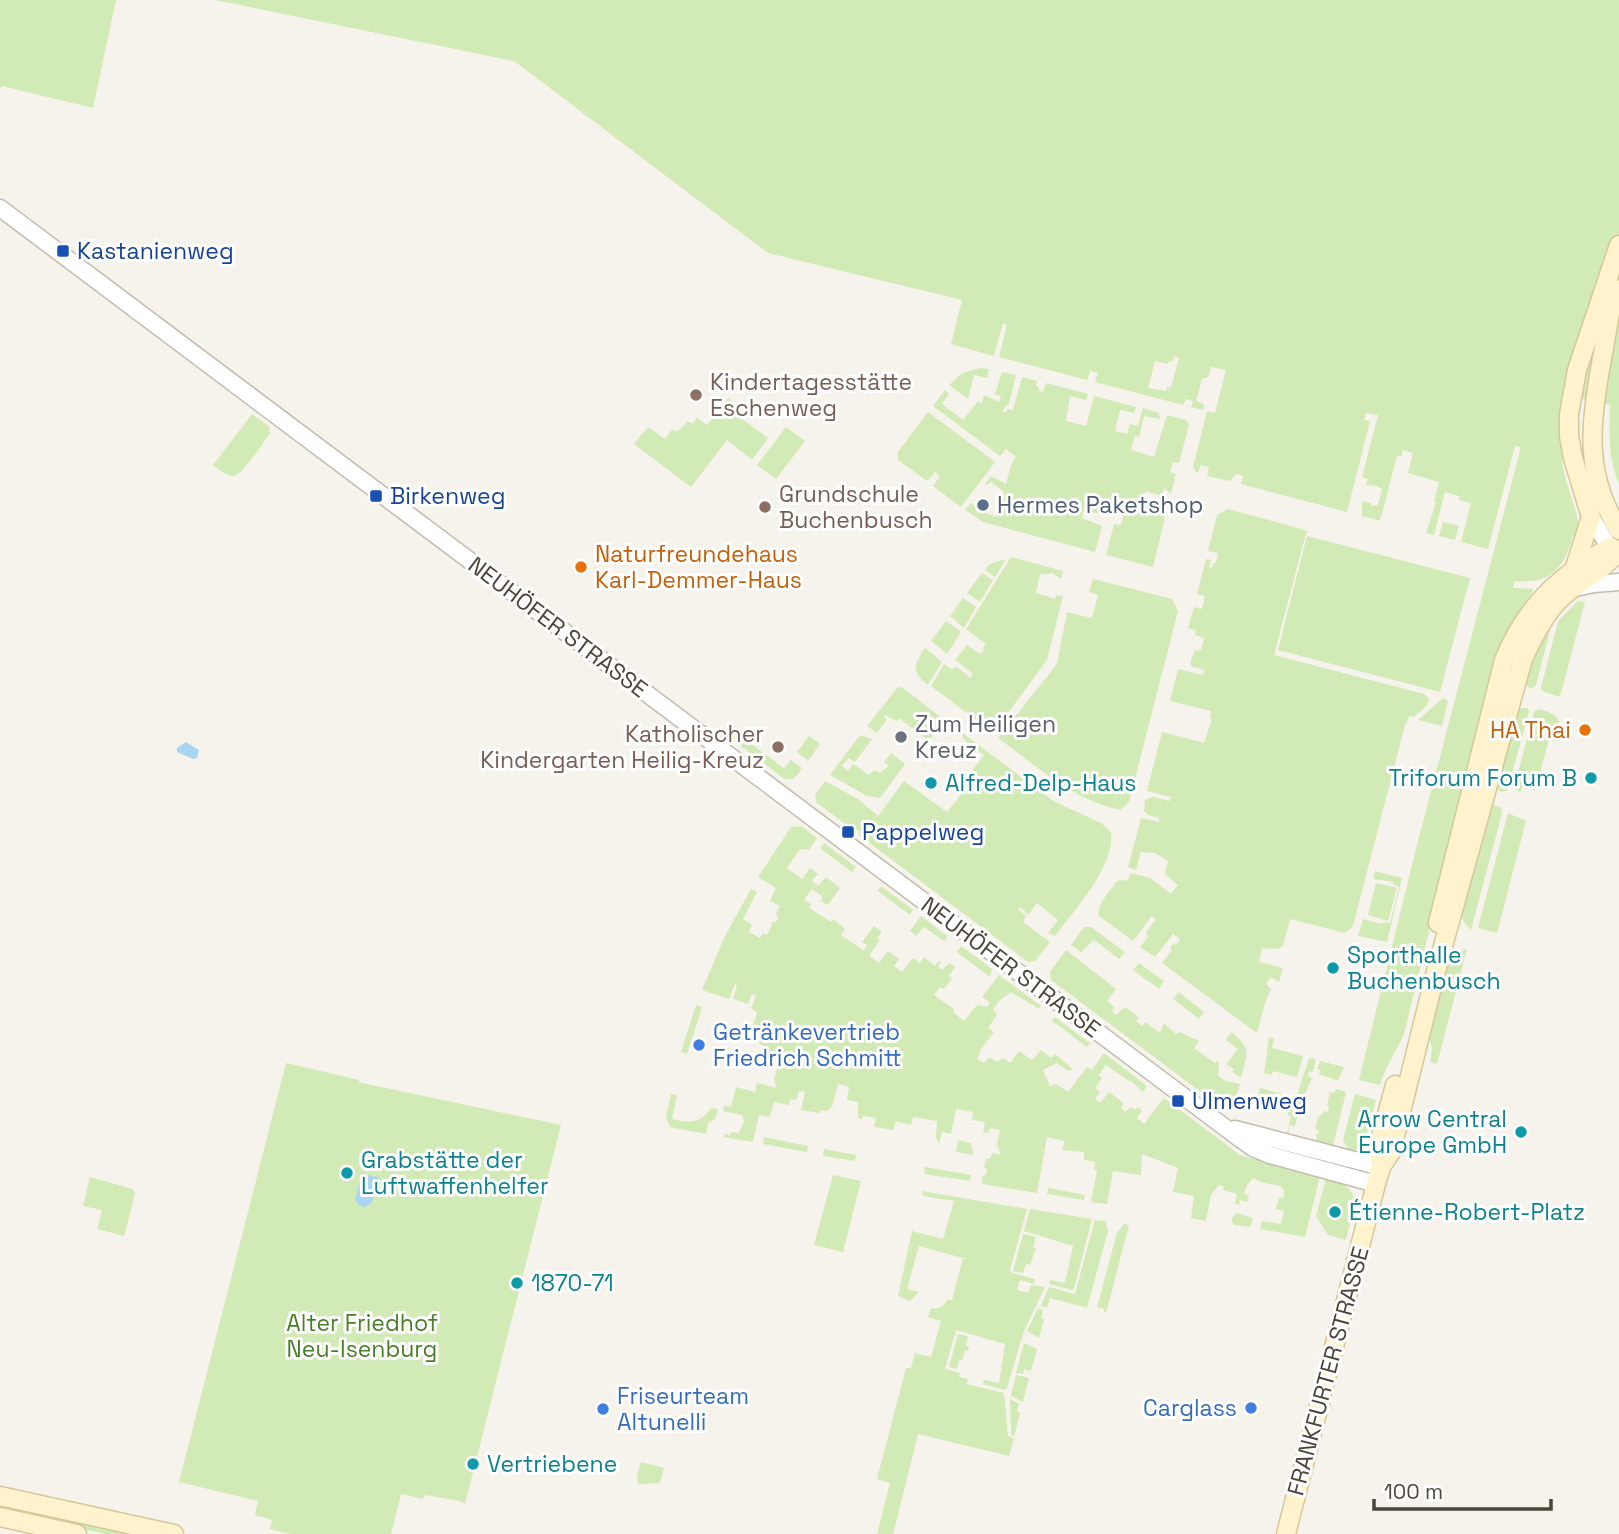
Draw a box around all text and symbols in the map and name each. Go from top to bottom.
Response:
place label: Kastanienweg [77,236,234,266]
marker: Kastanienweg [55,243,71,259]
place label: Kindertagesstätte Eschenweg [710,367,912,423]
marker: Kindertagesstätte Eschenweg [688,387,704,403]
place label: Grundschule Buchenbusch [779,479,933,535]
place label: Birkenweg [390,481,505,511]
marker: Birkenweg [368,488,384,504]
place label: Hermes Paketshop [997,490,1203,520]
marker: Hermes Paketshop [975,497,991,513]
marker: Grundschule Buchenbusch [757,499,773,515]
place label: Naturfreundehaus Karl-Demmer-Haus [595,539,802,595]
street label: NEUHÖFER STRASSE [462,550,654,704]
marker: Naturfreundehaus Karl-Demmer-Haus [573,559,589,575]
place label: Zum Heiligen Kreuz [915,709,1056,765]
place label: HA Thai [1490,715,1571,745]
place label: Katholischer Kindergarten Heilig-Kreuz [480,719,764,775]
marker: HA Thai [1577,722,1593,738]
marker: Zum Heiligen Kreuz [893,729,909,745]
marker: Katholischer Kindergarten Heilig-Kreuz [770,739,786,755]
place label: Triforum Forum B [1389,763,1577,793]
place label: Alfred-Delp-Haus [945,768,1136,798]
marker: Triforum Forum B [1583,770,1599,786]
marker: Alfred-Delp-Haus [923,775,939,791]
place label: Pappelweg [862,817,984,847]
marker: Pappelweg [840,824,856,840]
street label: NEUHÖFER STRASSE [915,890,1107,1044]
place label: Sporthalle Buchenbusch [1347,940,1501,996]
marker: Sporthalle Buchenbusch [1325,960,1341,976]
place label: Getränkevertrieb Friedrich Schmitt [713,1017,902,1073]
marker: Getränkevertrieb Friedrich Schmitt [691,1037,707,1053]
place label: Ulmenweg [1192,1086,1307,1116]
marker: Ulmenweg [1170,1093,1186,1109]
place label: Arrow Central Europe GmbH [1357,1104,1507,1160]
marker: Arrow Central Europe GmbH [1513,1124,1529,1140]
place label: Grabstätte der Luftwaffenhelfer [361,1145,549,1201]
marker: Grabstätte der Luftwaffenhelfer [339,1165,355,1181]
place label: Étienne-Robert-Platz [1349,1197,1585,1227]
marker: Étienne-Robert-Platz [1327,1204,1343,1220]
street label: FRANKFURTER STRASSE [1280,1243,1376,1499]
place label: 1870-71 [531,1268,614,1298]
marker: 1870-71 [509,1275,525,1291]
park label: Alter Friedhof Neu-Isenburg [286,1308,438,1364]
place label: Friseurteam Altunelli [617,1381,749,1437]
place label: Carglass [1143,1393,1237,1423]
marker: Carglass [1243,1400,1259,1416]
marker: Friseurteam Altunelli [595,1401,611,1417]
place label: Vertriebene [487,1449,617,1479]
marker: Vertriebene [465,1456,481,1472]
scale bar [1374,1468,1551,1512]
text: 100 m [1384,1478,1443,1505]

